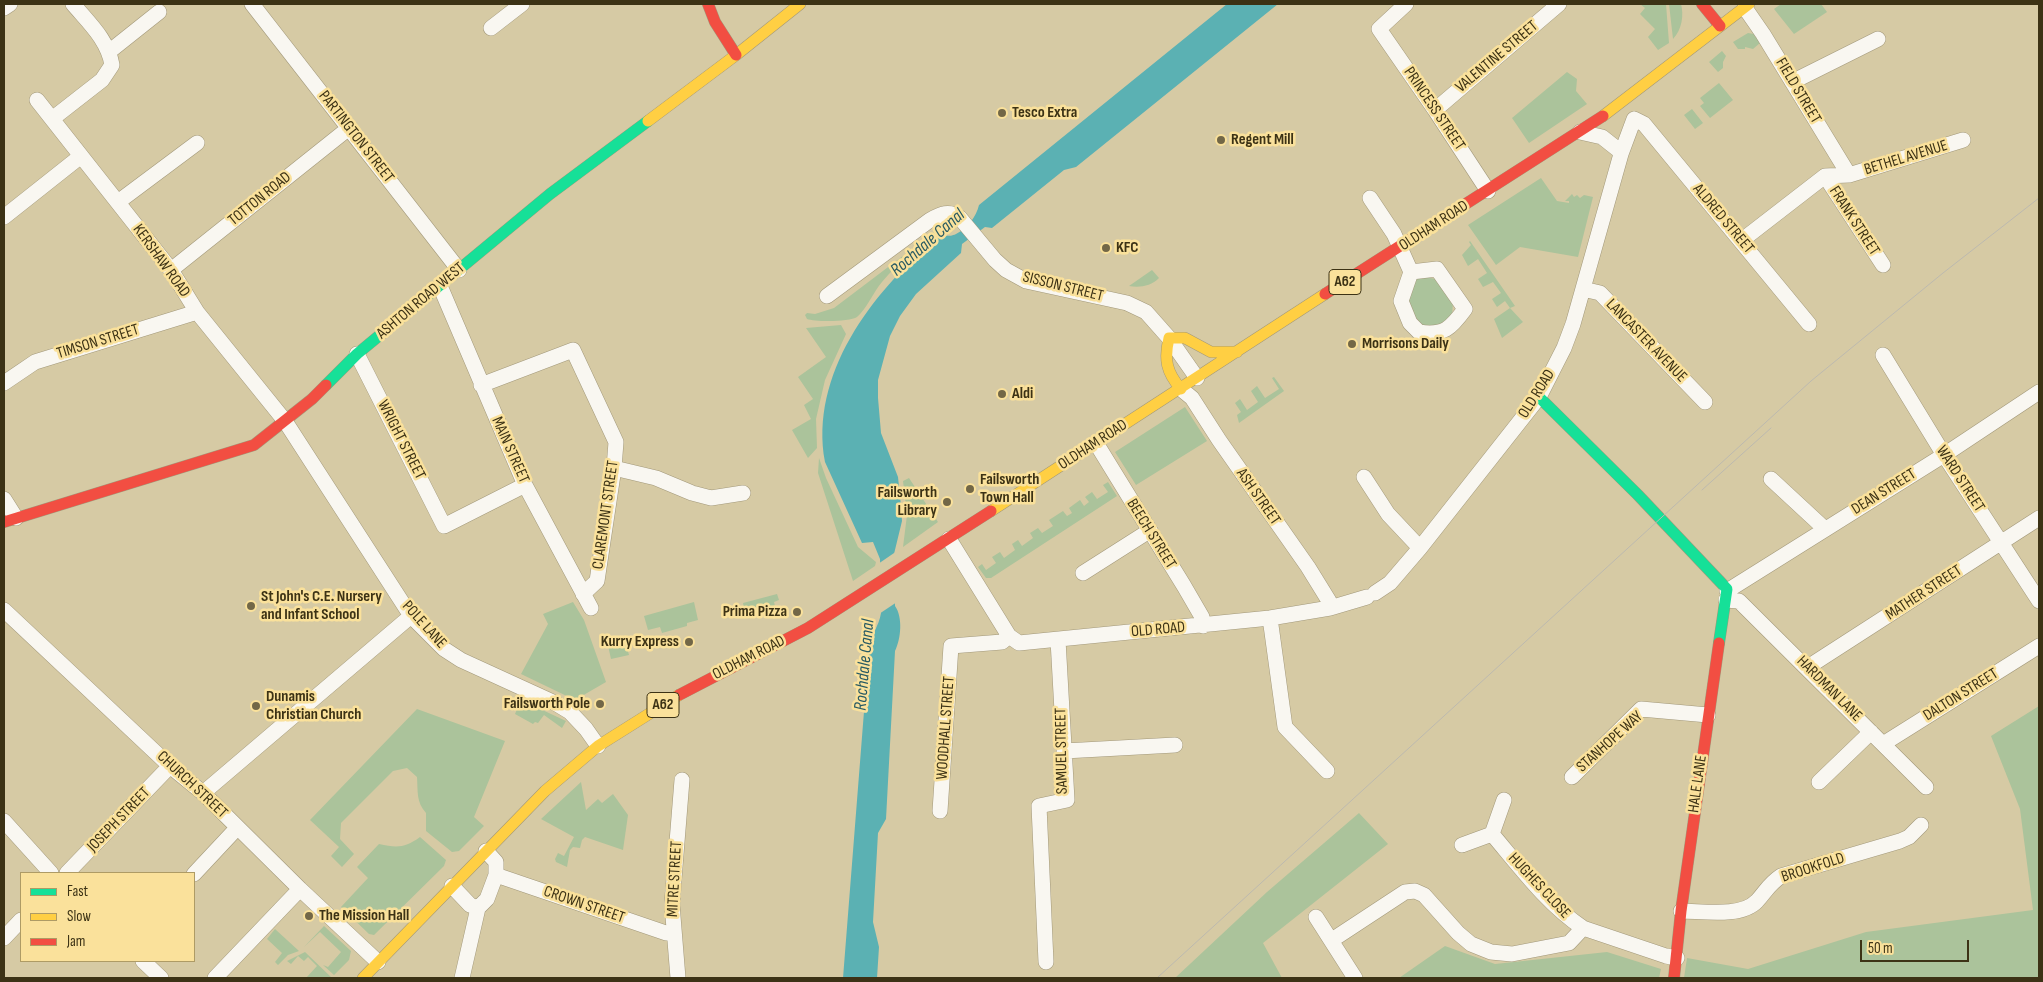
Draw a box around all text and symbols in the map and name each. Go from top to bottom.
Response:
street label: VALENTINE STREET [1452,17,1542,97]
street label: FIELD STREET [1771,55,1825,127]
street label: PRINCESS STREET [1399,64,1469,154]
street label: PARTINGTON STREET [314,87,398,187]
place label: Tesco Extra [1012,103,1077,123]
marker: Tesco Extra [996,107,1008,119]
place label: Regent Mill [1231,130,1294,150]
marker: Regent Mill [1215,134,1227,146]
street label: BETHEL AVENUE [1862,136,1950,180]
street label: TOTTON ROAD [225,168,295,230]
street label: ALDRED STREET [1688,180,1758,258]
street label: FRANK STREET [1825,183,1883,259]
street label: OLDHAM ROAD [1396,197,1472,255]
water label: Rochdale Canal [886,205,970,281]
street label: KERSHAW ROAD [128,221,194,301]
place label: KFC [1116,238,1139,258]
marker: KFC [1100,242,1112,254]
street label: ASHTON ROAD WEST [373,259,469,343]
street label: SISSON STREET [1021,268,1105,306]
road number: A62 [1329,270,1361,294]
street label: LANCASTER AVENUE [1601,295,1691,387]
street label: TIMSON STREET [55,320,141,364]
place label: Morrisons Daily [1362,334,1449,354]
marker: Morrisons Daily [1346,338,1358,350]
street label: OLD ROAD [1515,366,1559,422]
place label: Aldi [1012,384,1033,404]
marker: Aldi [996,388,1008,400]
street label: WRIGHT STREET [373,397,429,483]
street label: MAIN STREET [487,414,533,486]
street label: OLDHAM ROAD [1055,416,1131,474]
street label: WARD STREET [1932,442,1988,516]
street label: CLAREMONT STREET [589,459,623,571]
street label: ASH STREET [1232,465,1284,529]
street label: DEAN STREET [1848,465,1920,519]
place label: Failsworth Town Hall [980,470,1039,508]
place label: Failsworth Library [878,483,937,521]
marker: Failsworth Town Hall [964,483,976,495]
street label: BEECH STREET [1122,495,1180,573]
marker: Failsworth Library [941,496,953,508]
street label: MATHER STREET [1882,561,1966,625]
place label: St John's C.E. Nursery and Infant School [261,587,382,625]
street label: POLE LANE [398,597,450,653]
marker: St John's C.E. Nursery and Infant School [245,600,257,612]
place label: Prima Pizza [723,602,787,622]
marker: Prima Pizza [791,606,803,618]
street label: OLD ROAD [1130,618,1186,642]
water label: Rochdale Canal [850,619,880,711]
place label: Kurry Express [601,632,679,652]
street label: OLDHAM ROAD [710,632,788,684]
marker: Kurry Express [683,636,695,648]
street label: HARDMAN LANE [1792,652,1866,726]
street label: DALTON STREET [1920,664,2002,726]
street label: WOODHALL STREET [933,676,959,780]
place label: Dunamis Christian Church [266,687,361,725]
road number: A62 [647,692,679,718]
place label: Failsworth Pole [504,694,590,714]
marker: Failsworth Pole [594,698,606,710]
marker: Dunamis Christian Church [250,700,262,712]
street label: STANHOPE WAY [1573,707,1647,777]
street label: SAMUEL STREET [1052,708,1072,794]
street label: CHURCH STREET [153,747,231,823]
street label: HALE LANE [1684,754,1712,814]
street label: JOSEPH STREET [84,784,154,856]
street label: MITRE STREET [663,841,687,917]
street label: HUGHES CLOSE [1504,849,1574,923]
street label: BROOKFOLD [1779,849,1847,887]
legend [20,872,195,962]
text: Fast [67,882,88,901]
street label: CROWN STREET [541,882,627,928]
place label: The Mission Hall [319,906,409,926]
text: Slow [67,907,91,926]
marker: The Mission Hall [303,910,315,922]
scale bar [1863,930,1972,962]
text: Jam [67,932,85,951]
text: 50 m [1868,939,1893,958]

